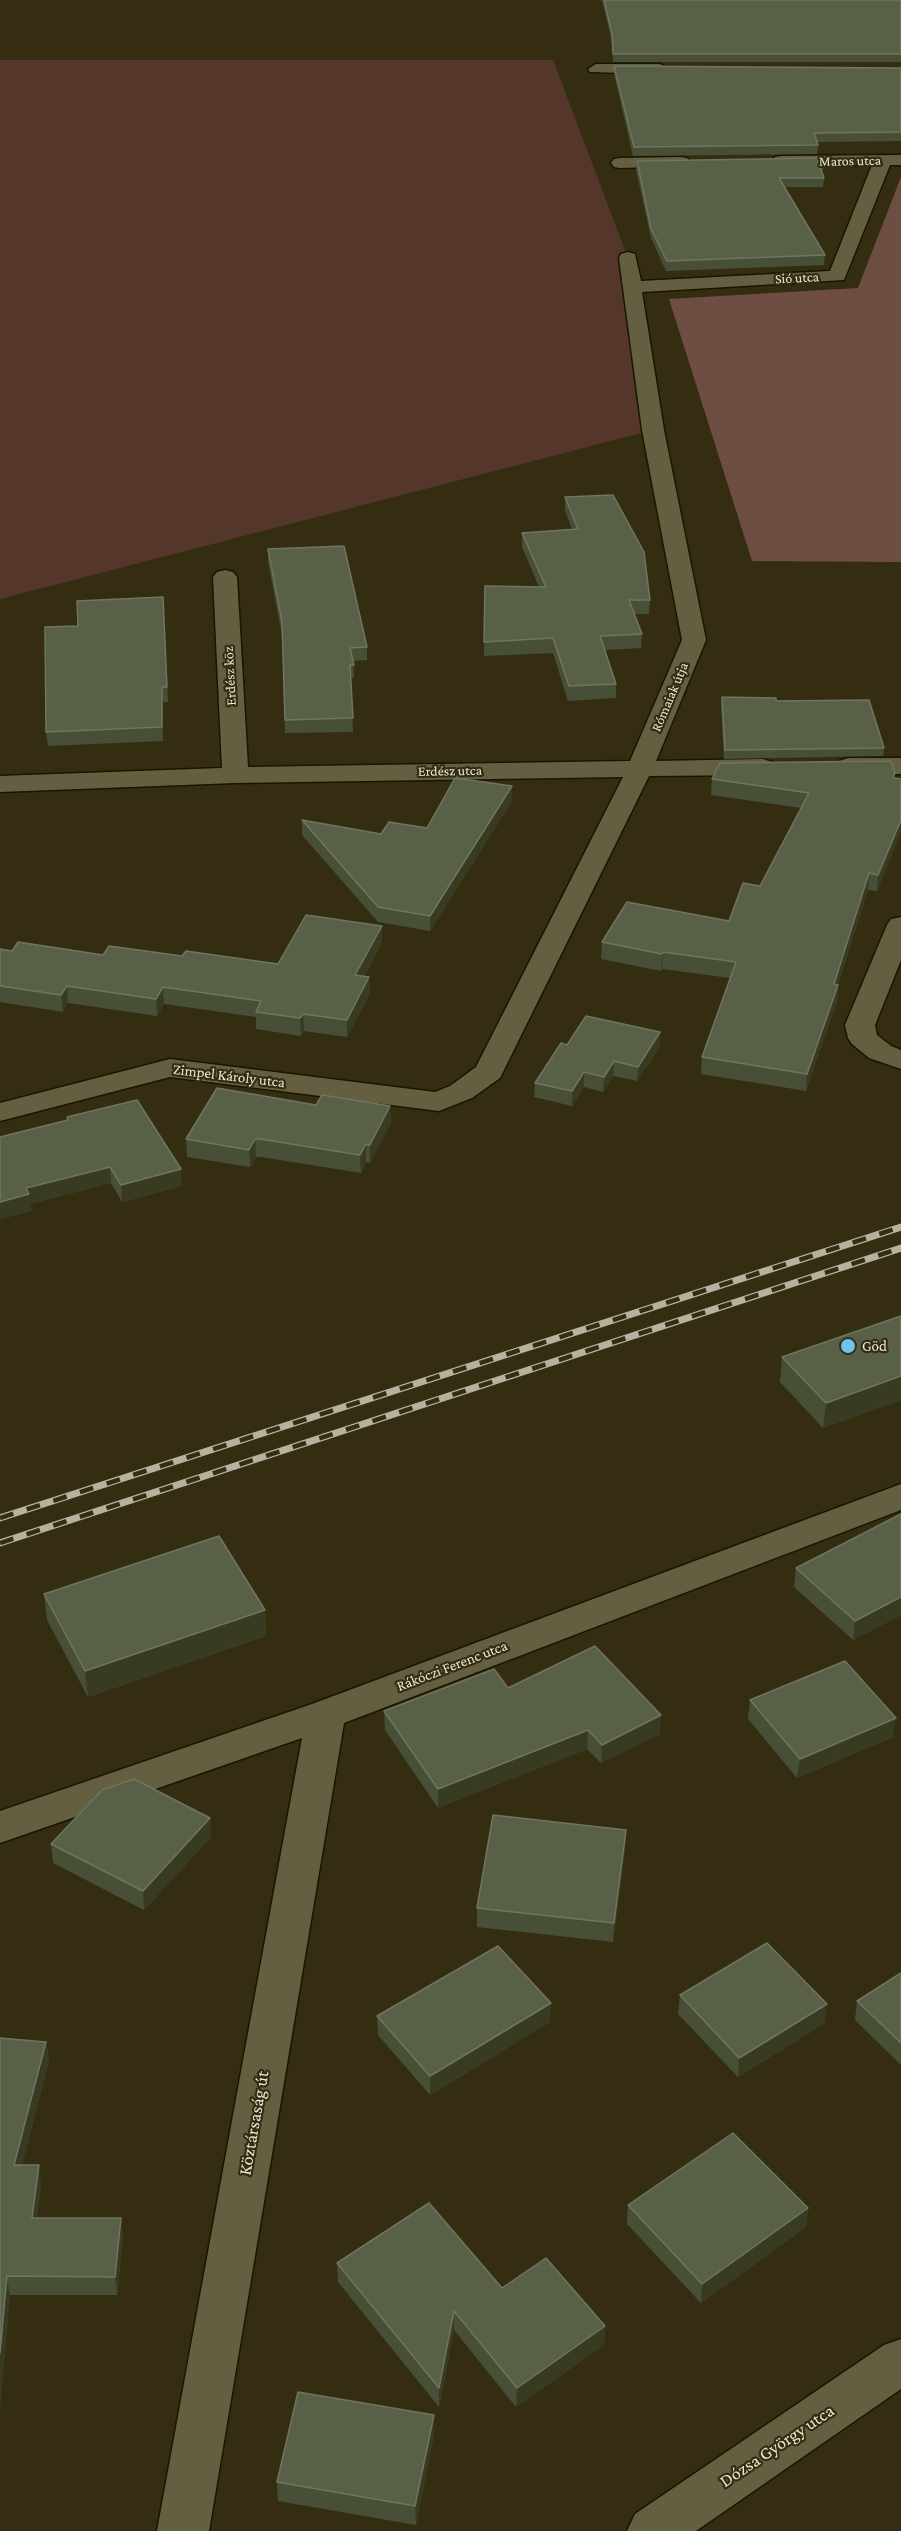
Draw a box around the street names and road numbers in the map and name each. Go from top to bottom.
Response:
street label: Maros utca [819,152,881,170]
street label: Sió utca [775,268,819,288]
street label: Erdész köz [220,646,240,706]
street label: Rómaiak útja [648,660,692,734]
street label: Erdész utca [418,762,482,780]
street label: Zimpel Károly utca [172,1060,286,1092]
street label: Rákóczi Ferenc utca [394,1637,510,1695]
street label: Köztársaság út [234,2069,274,2177]
street label: Dózsa György utca [716,2400,838,2492]

